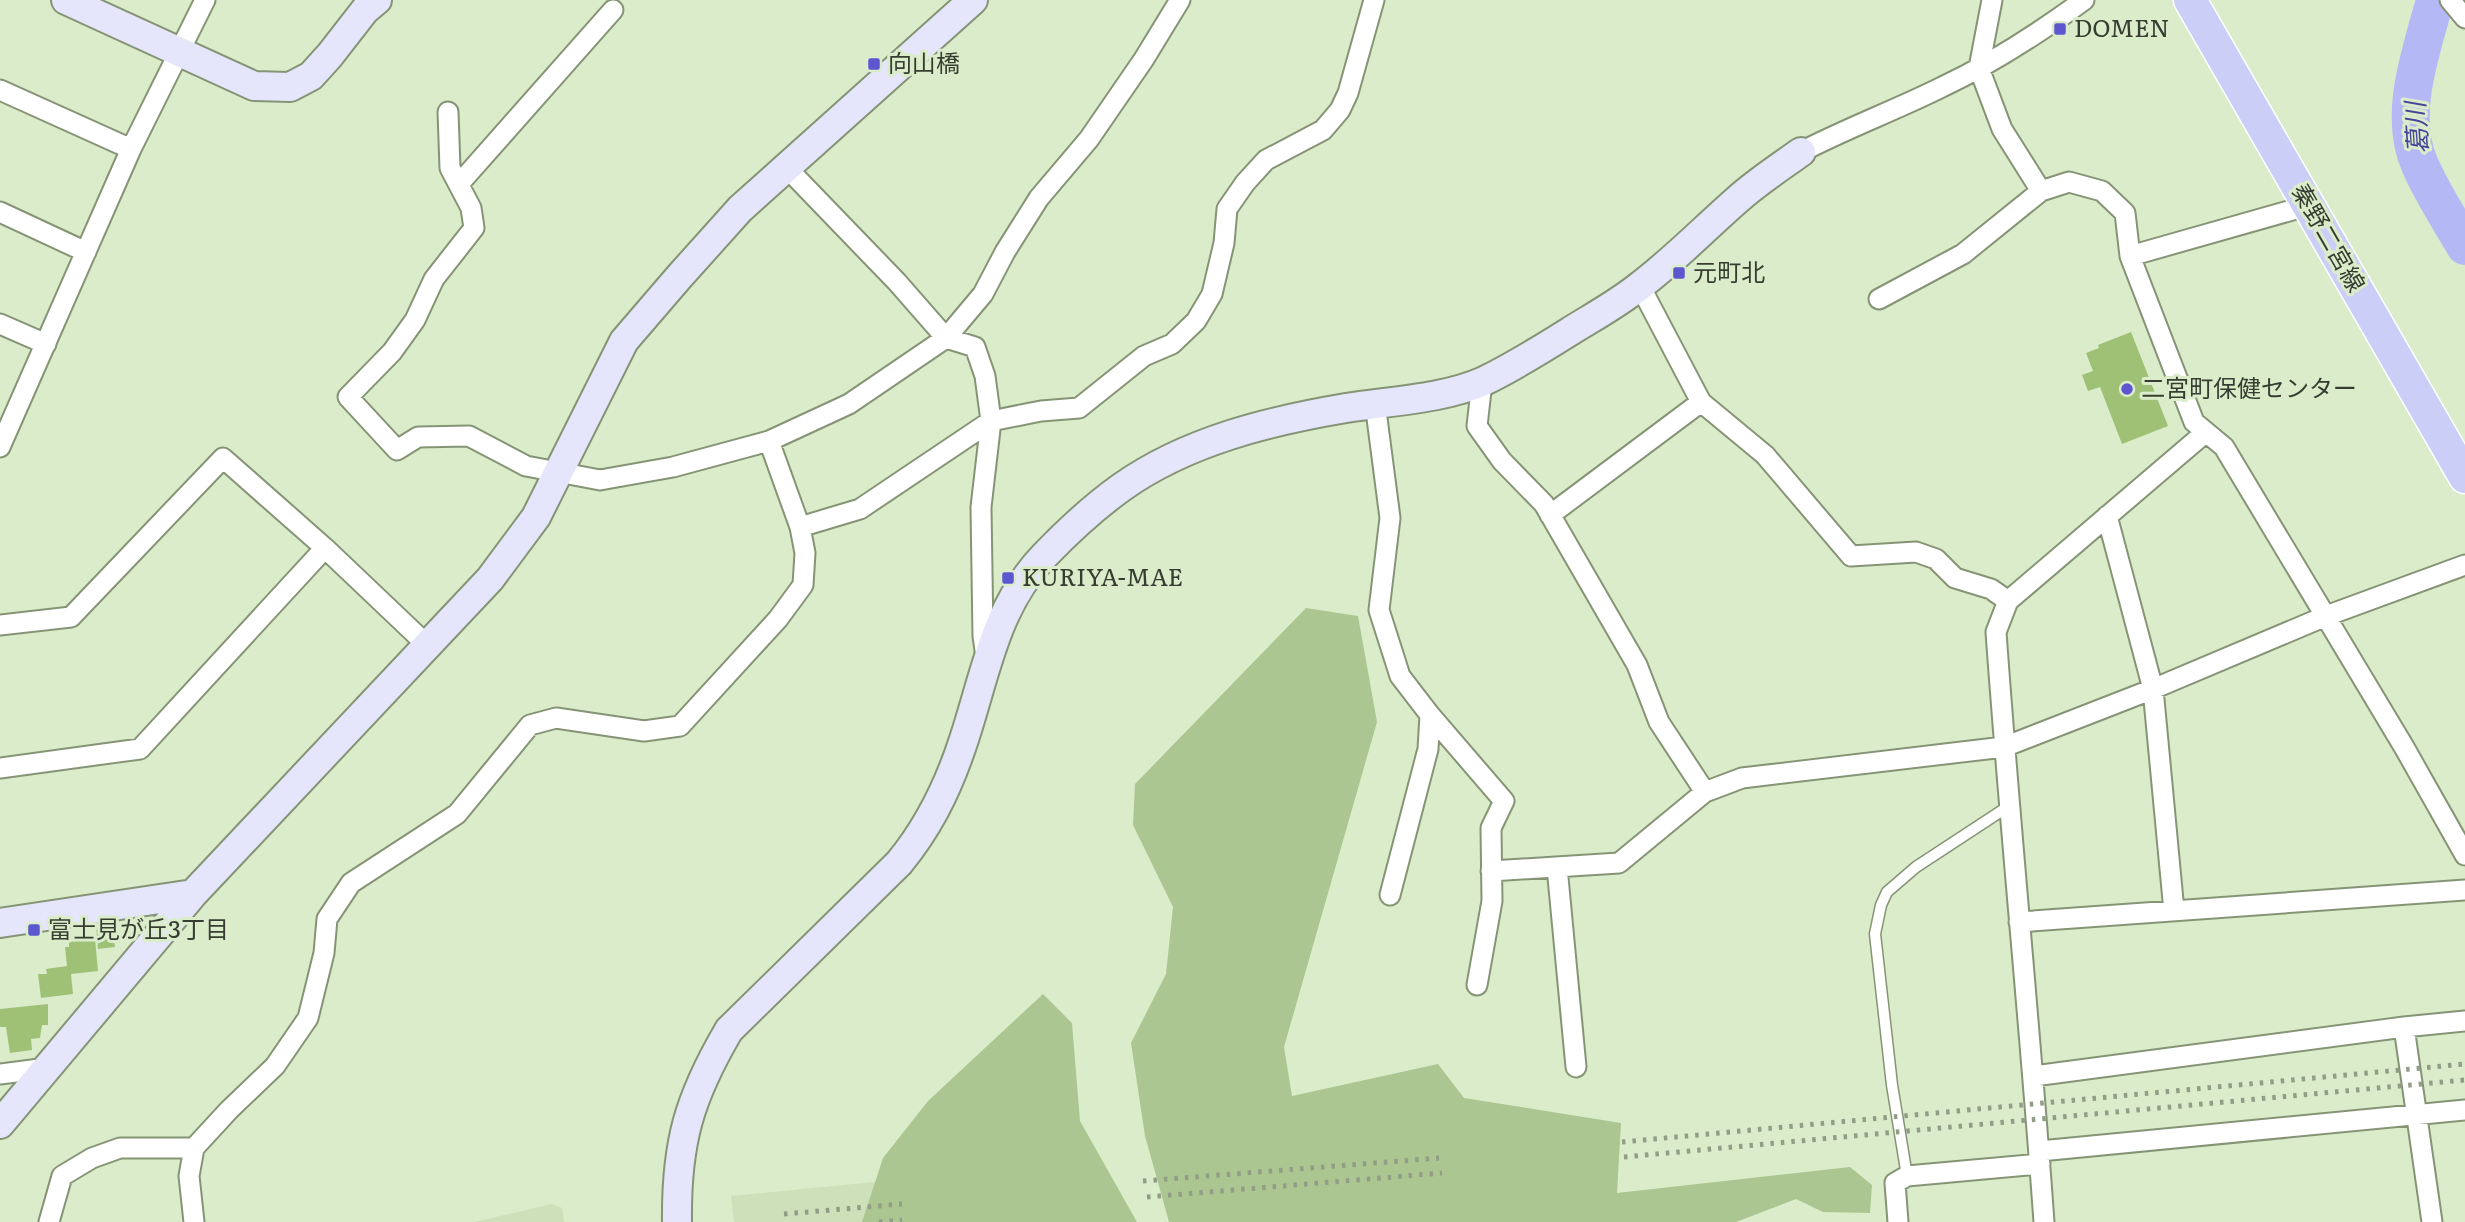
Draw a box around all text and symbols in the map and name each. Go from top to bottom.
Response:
place label: DOMEN [2074,9,2170,44]
marker: DOMEN [2052,21,2068,37]
place label: 向山橋 [888,44,960,79]
marker: 向山橋 [866,56,882,72]
water label: 葛川 [2393,98,2436,155]
street label: 秦野二宮線 [2285,176,2375,297]
place label: 元町北 [1693,253,1765,288]
marker: 元町北 [1671,265,1687,281]
place label: 二宮町保健センター [2141,369,2357,404]
marker: 二宮町保健センター [2119,381,2135,397]
place label: KURIYA-MAE [1022,558,1183,593]
marker: KURIYA-MAE [1000,570,1016,586]
place label: 富士見が丘3丁目 [48,910,229,945]
marker: 富士見が丘3丁目 [26,922,42,938]

